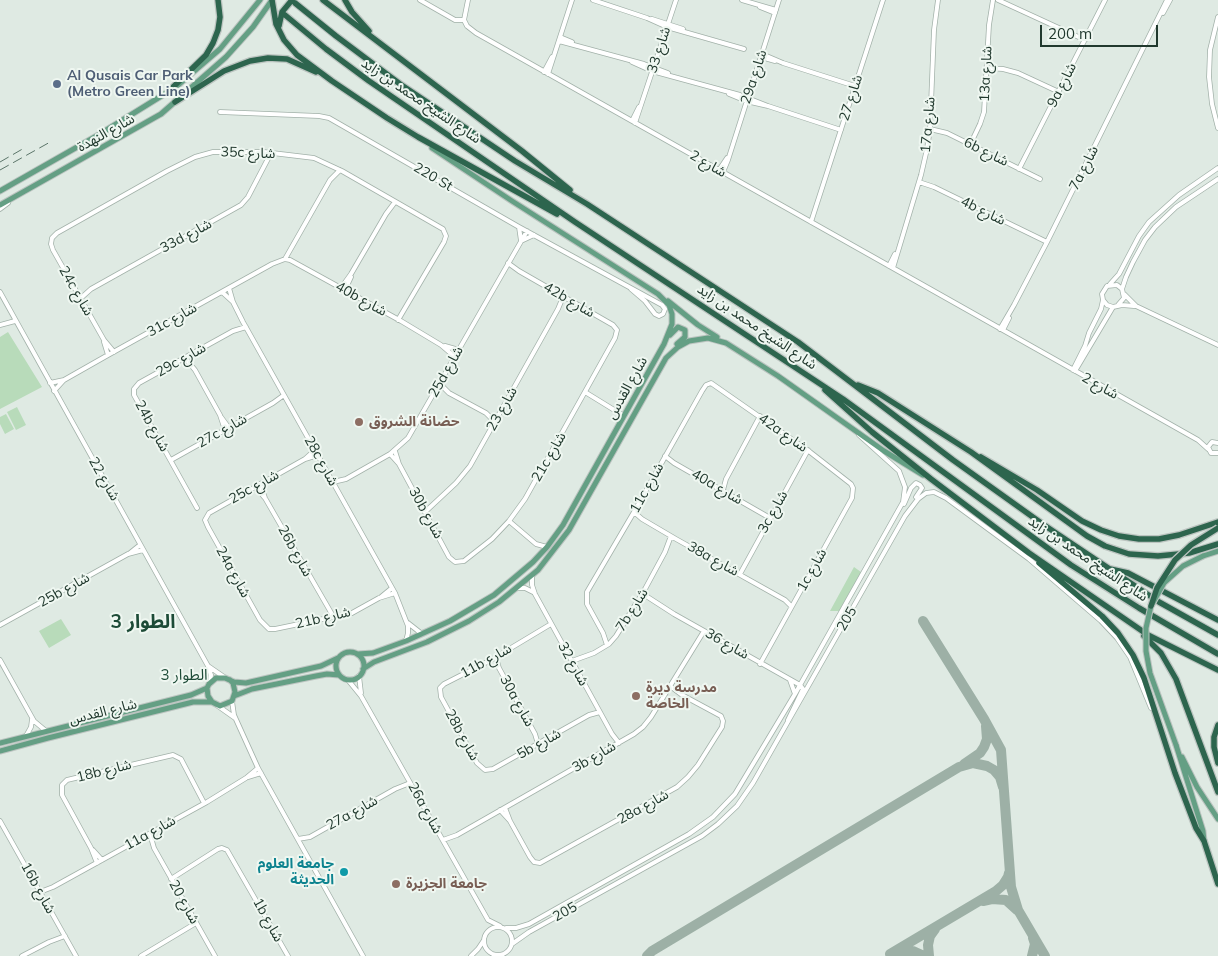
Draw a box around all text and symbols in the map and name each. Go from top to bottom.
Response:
scale bar [1043,15,1160,47]
text: 200 m [1048,24,1092,43]
street label: شارع 33 [644,25,674,75]
street label: 13a شارع [976,46,996,102]
street label: 29a شارع [737,48,771,106]
street label: شارع الشيخ محمد بن زايد [358,55,484,147]
street label: 9a شارع [1044,60,1080,110]
place label: Al Qusais Car Park (Metro Green Line) [67,68,193,100]
street label: شارع 27 [836,73,866,123]
marker: Al Qusais Car Park (Metro Green Line) [51,78,63,90]
street label: 17a شارع [917,96,939,154]
street label: شارع النهدة [74,110,138,156]
street label: 6b شارع [961,134,1011,170]
street label: 7a شارع [1066,143,1102,193]
street label: 35c شارع [220,144,276,162]
street label: شارع 2 [687,147,729,181]
street label: 220 St [410,159,456,195]
street label: 4b شارع [958,193,1008,229]
street label: 33d شارع [157,215,215,257]
street label: 24c شارع [55,263,97,319]
street label: 40b شارع [332,278,390,320]
street label: 42b شارع [540,279,598,321]
street label: شارع الشيخ محمد بن زايد [694,281,820,373]
street label: 31c شارع [144,299,200,341]
street label: 29c شارع [153,339,209,381]
street label: 25d شارع [425,343,467,401]
street label: شارع القدس [603,354,651,422]
street label: شارع 2 [1079,369,1121,403]
street label: شارع 23 [483,384,521,434]
street label: 24b شارع [131,397,173,455]
street label: 27c شارع [194,410,250,452]
street label: 42a شارع [755,410,811,456]
place label: حضانة الشروق [369,414,460,430]
marker: حضانة الشروق [353,416,365,428]
street label: 21c شارع [528,429,570,485]
street label: 28c شارع [300,433,342,489]
street label: شارع 22 [85,454,123,504]
street label: 11c شارع [626,460,668,516]
street label: 25c شارع [226,466,282,508]
street label: 40a شارع [688,466,746,508]
street label: 30b شارع [405,484,447,542]
street label: 3c شارع [754,488,792,536]
street label: شارع الشيخ محمد بن زايد [1025,513,1151,605]
street label: 26b شارع [274,522,316,580]
street label: 38a شارع [684,538,742,580]
street label: 24a شارع [212,543,254,601]
street label: 1c شارع [793,546,831,594]
street label: 25b شارع [35,569,93,611]
street label: 7b شارع [612,585,652,635]
street label: 21b شارع [294,604,352,632]
street label: 205 [833,604,861,634]
district label: الطوار 3 [111,611,175,633]
street label: شارع 36 [702,625,752,663]
street label: شارع 32 [554,639,592,689]
street label: 11b شارع [457,640,515,682]
district label: الطوار 3 [160,666,208,684]
street label: 30a شارع [496,672,538,730]
place label: مدرسة ديرة الخاصة [646,680,717,712]
marker: مدرسة ديرة الخاصة [630,690,642,702]
street label: شارع القدس [67,695,139,729]
street label: 28b شارع [441,706,483,764]
street label: 5b شارع [514,725,564,763]
street label: 3b شارع [569,738,619,776]
street label: 18b شارع [75,756,133,786]
street label: 26a شارع [404,779,446,837]
street label: 28a شارع [614,786,672,828]
street label: 27a شارع [323,792,381,834]
street label: 11a شارع [121,812,179,854]
place label: جامعة العلوم الحديثة [258,856,334,889]
street label: 16b شارع [17,859,59,917]
marker: جامعة العلوم الحديثة [338,866,350,878]
place label: جامعة الجزيرة [406,876,487,892]
street label: شارع 20 [165,877,203,927]
marker: جامعة الجزيرة [390,878,402,890]
street label: 1b شارع [249,895,287,945]
street label: 205 [550,899,580,925]

